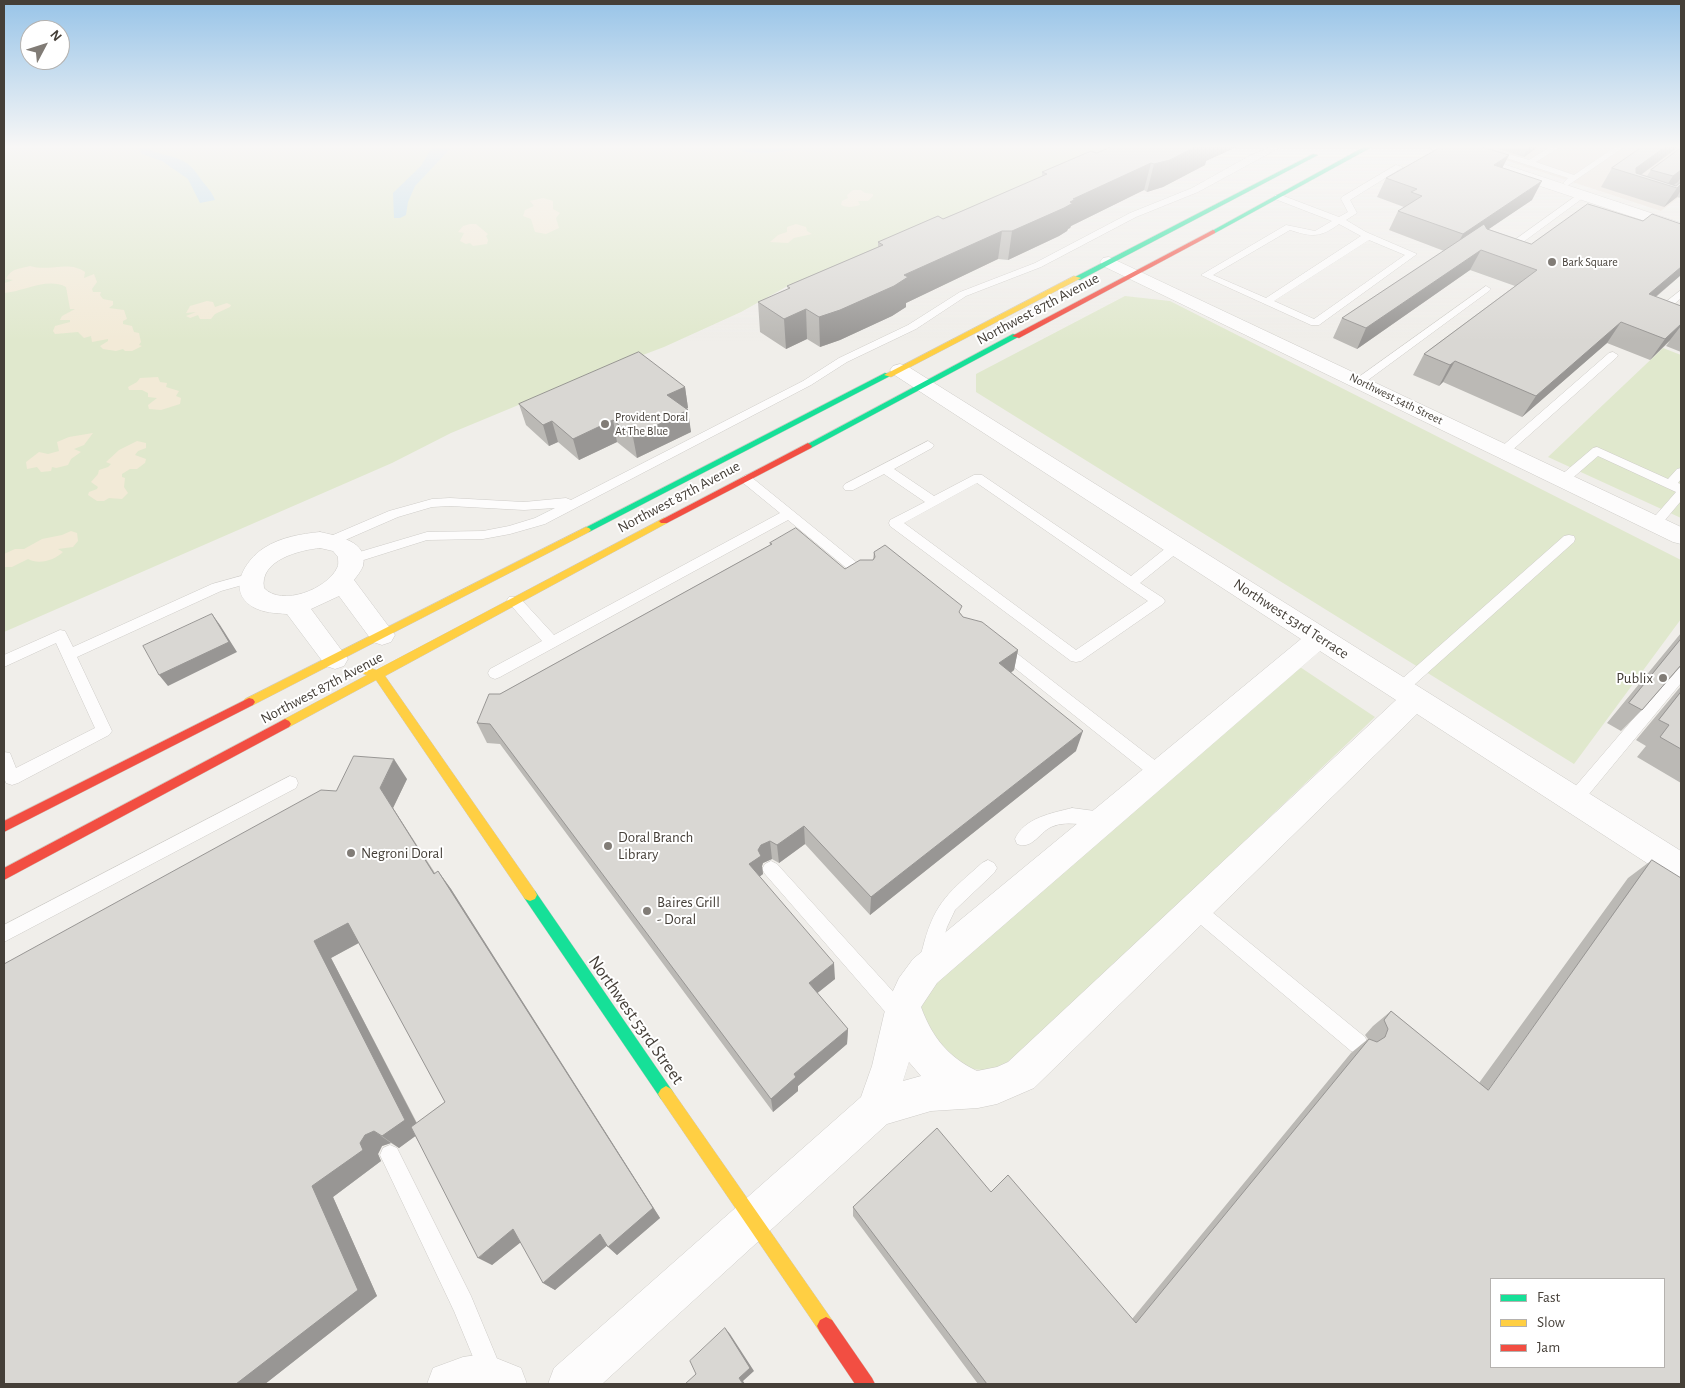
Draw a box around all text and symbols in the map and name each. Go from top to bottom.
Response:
north arrow [20,20,70,70]
text: N [47,28,64,44]
place label: Bark Square [1562,255,1618,269]
marker: Bark Square [1546,256,1558,268]
street label: Northwest 87th Avenue [974,269,1102,349]
street label: Northwest 54th Street [1347,370,1445,428]
place label: Provident Doral At The Blue [615,410,688,438]
marker: Provident Doral At The Blue [599,418,611,430]
street label: Northwest 87th Avenue [615,457,743,537]
street label: Northwest 53rd Terrace [1230,575,1352,663]
street label: Northwest 87th Avenue [258,648,386,728]
place label: Publix [1616,669,1653,687]
marker: Publix [1657,672,1669,684]
place label: Doral Branch Library [618,828,693,863]
marker: Doral Branch Library [602,840,614,852]
place label: Negroni Doral [361,844,443,862]
marker: Negroni Doral [345,847,357,859]
place label: Baires Grill - Doral [657,893,720,928]
marker: Baires Grill - Doral [641,905,653,917]
street label: Northwest 53rd Street [584,952,688,1088]
legend [1490,1278,1665,1368]
text: Fast [1537,1290,1560,1305]
text: Slow [1537,1315,1565,1330]
text: Jam [1537,1340,1560,1355]

